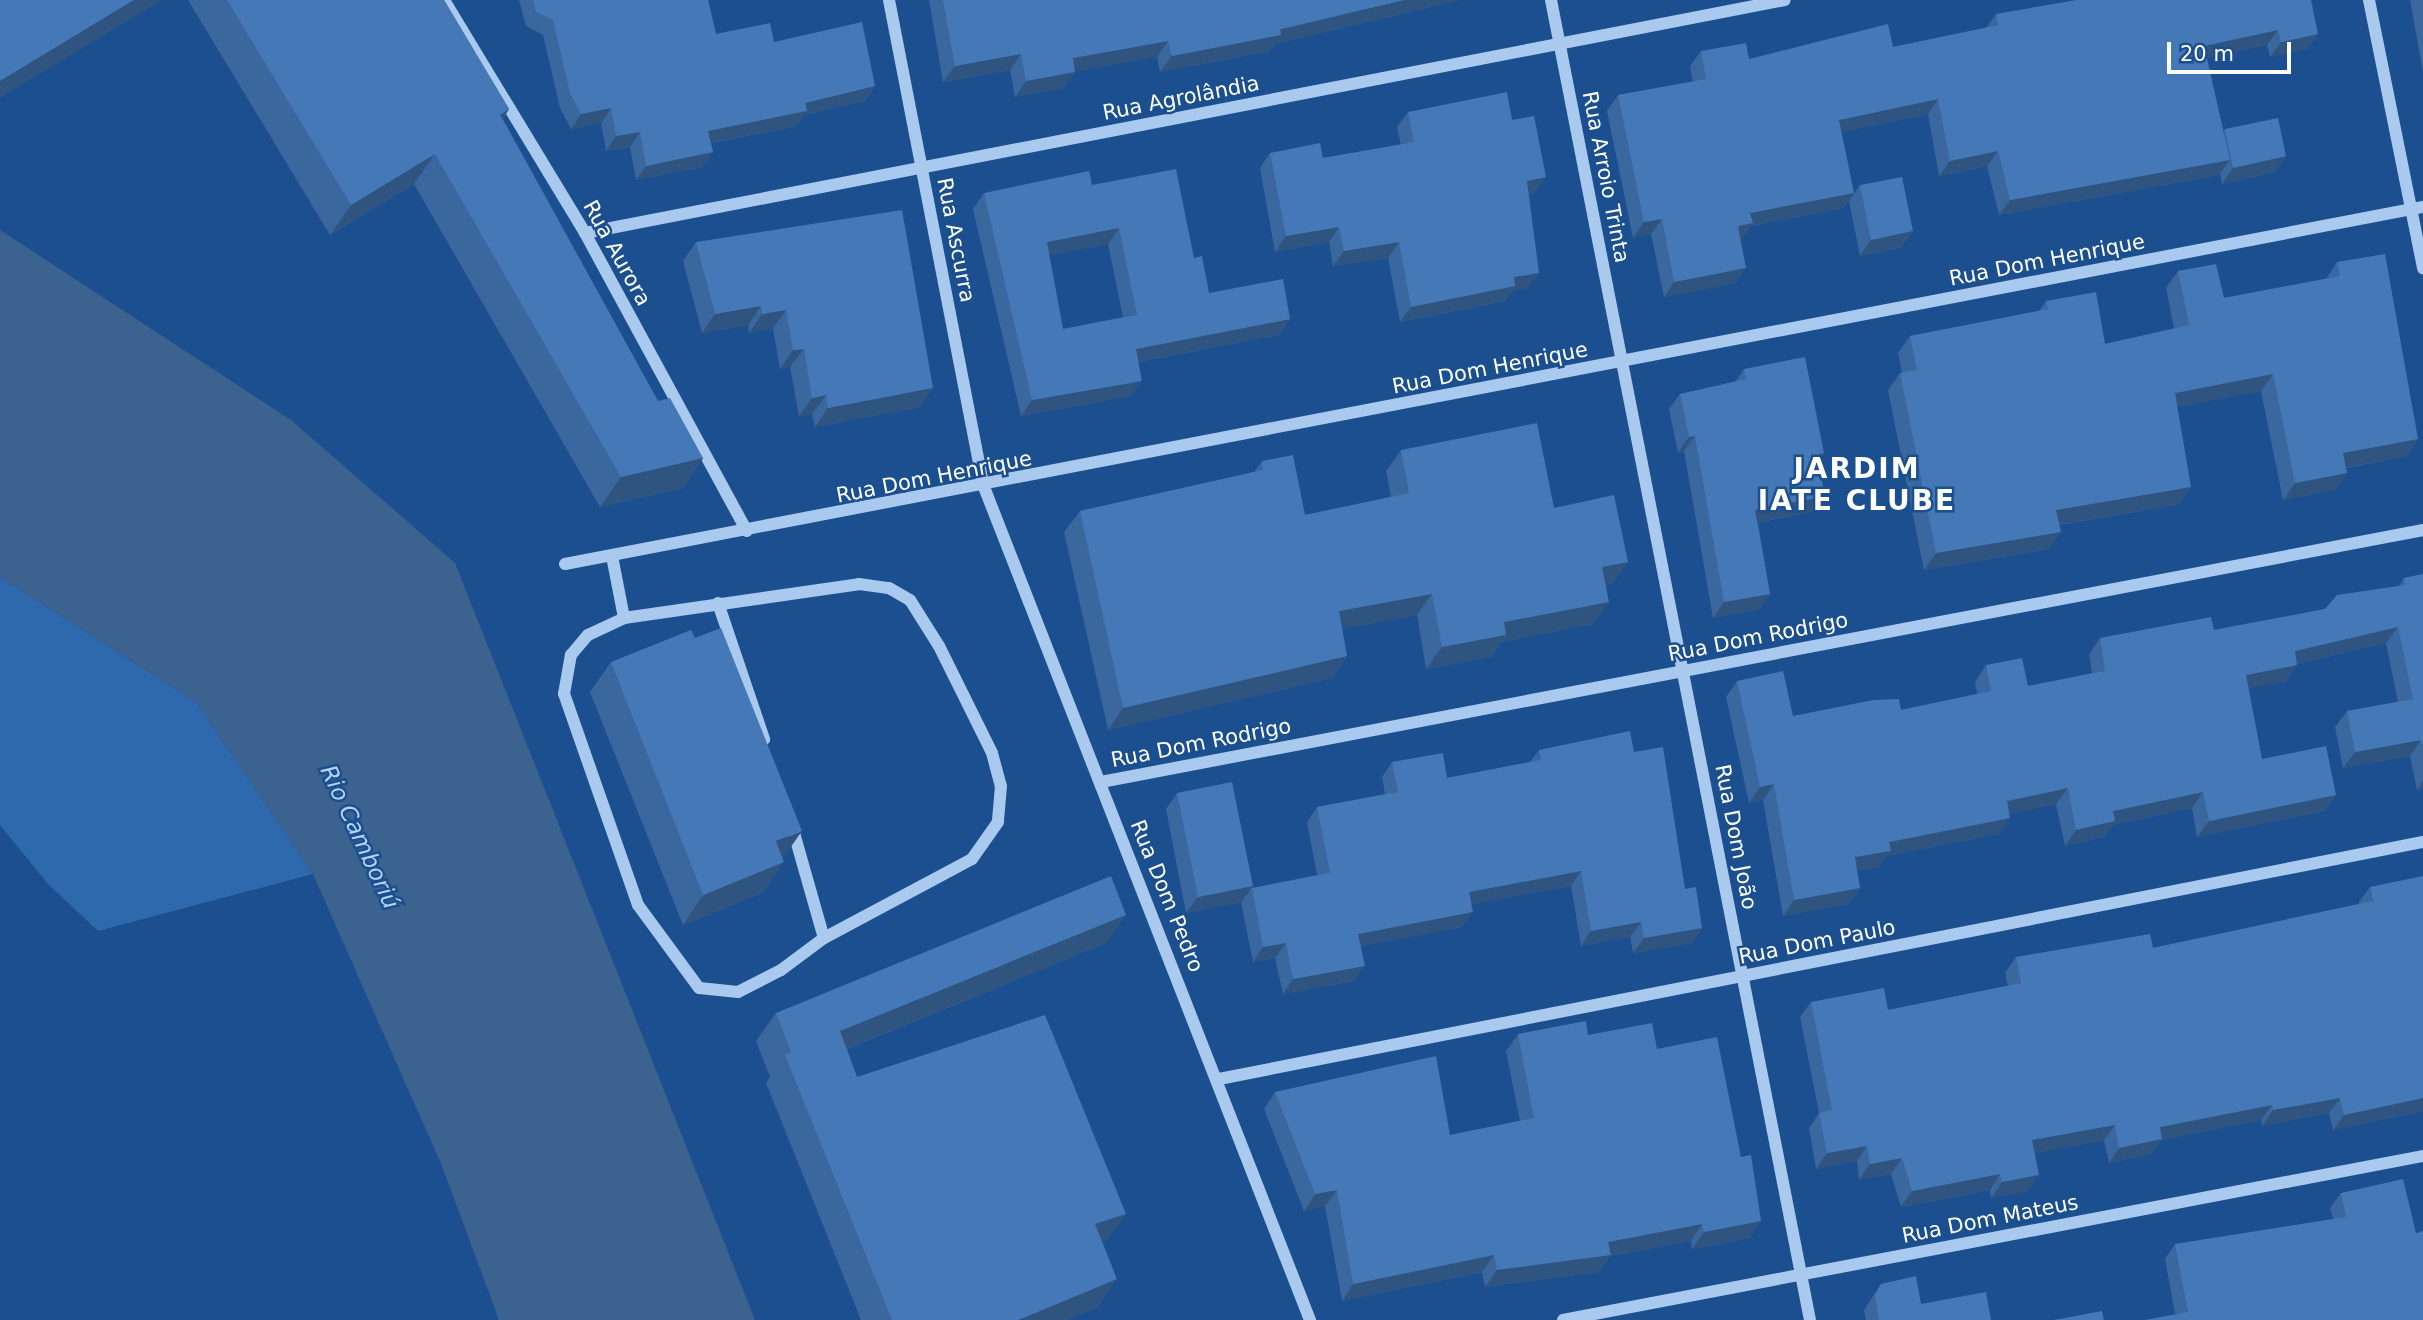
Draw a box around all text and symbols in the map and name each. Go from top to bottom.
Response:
scale bar [2171,28,2295,72]
text: 20 m [2180,42,2234,66]
street label: Rua Agrolândia [1100,70,1262,126]
street label: Rua Arroio Trinta [1577,89,1635,265]
street label: Rua Ascurra [932,176,980,304]
street label: Rua Aurora [578,196,656,310]
street label: Rua Dom Henrique [1947,229,2147,291]
street label: Rua Dom Henrique [1390,337,1590,399]
street label: Rua Dom Henrique [834,446,1034,508]
district label: JARDIM IATE CLUBE [1759,452,1955,518]
street label: Rua Dom Rodrigo [1666,607,1850,667]
street label: Rua Dom Rodrigo [1109,713,1293,773]
water label: Rio Camboriú [315,761,405,913]
street label: Rua Dom João [1710,762,1762,912]
street label: Rua Dom Pedro [1125,816,1209,976]
street label: Rua Dom Paulo [1736,914,1898,970]
street label: Rua Dom Mateus [1900,1190,2080,1248]

